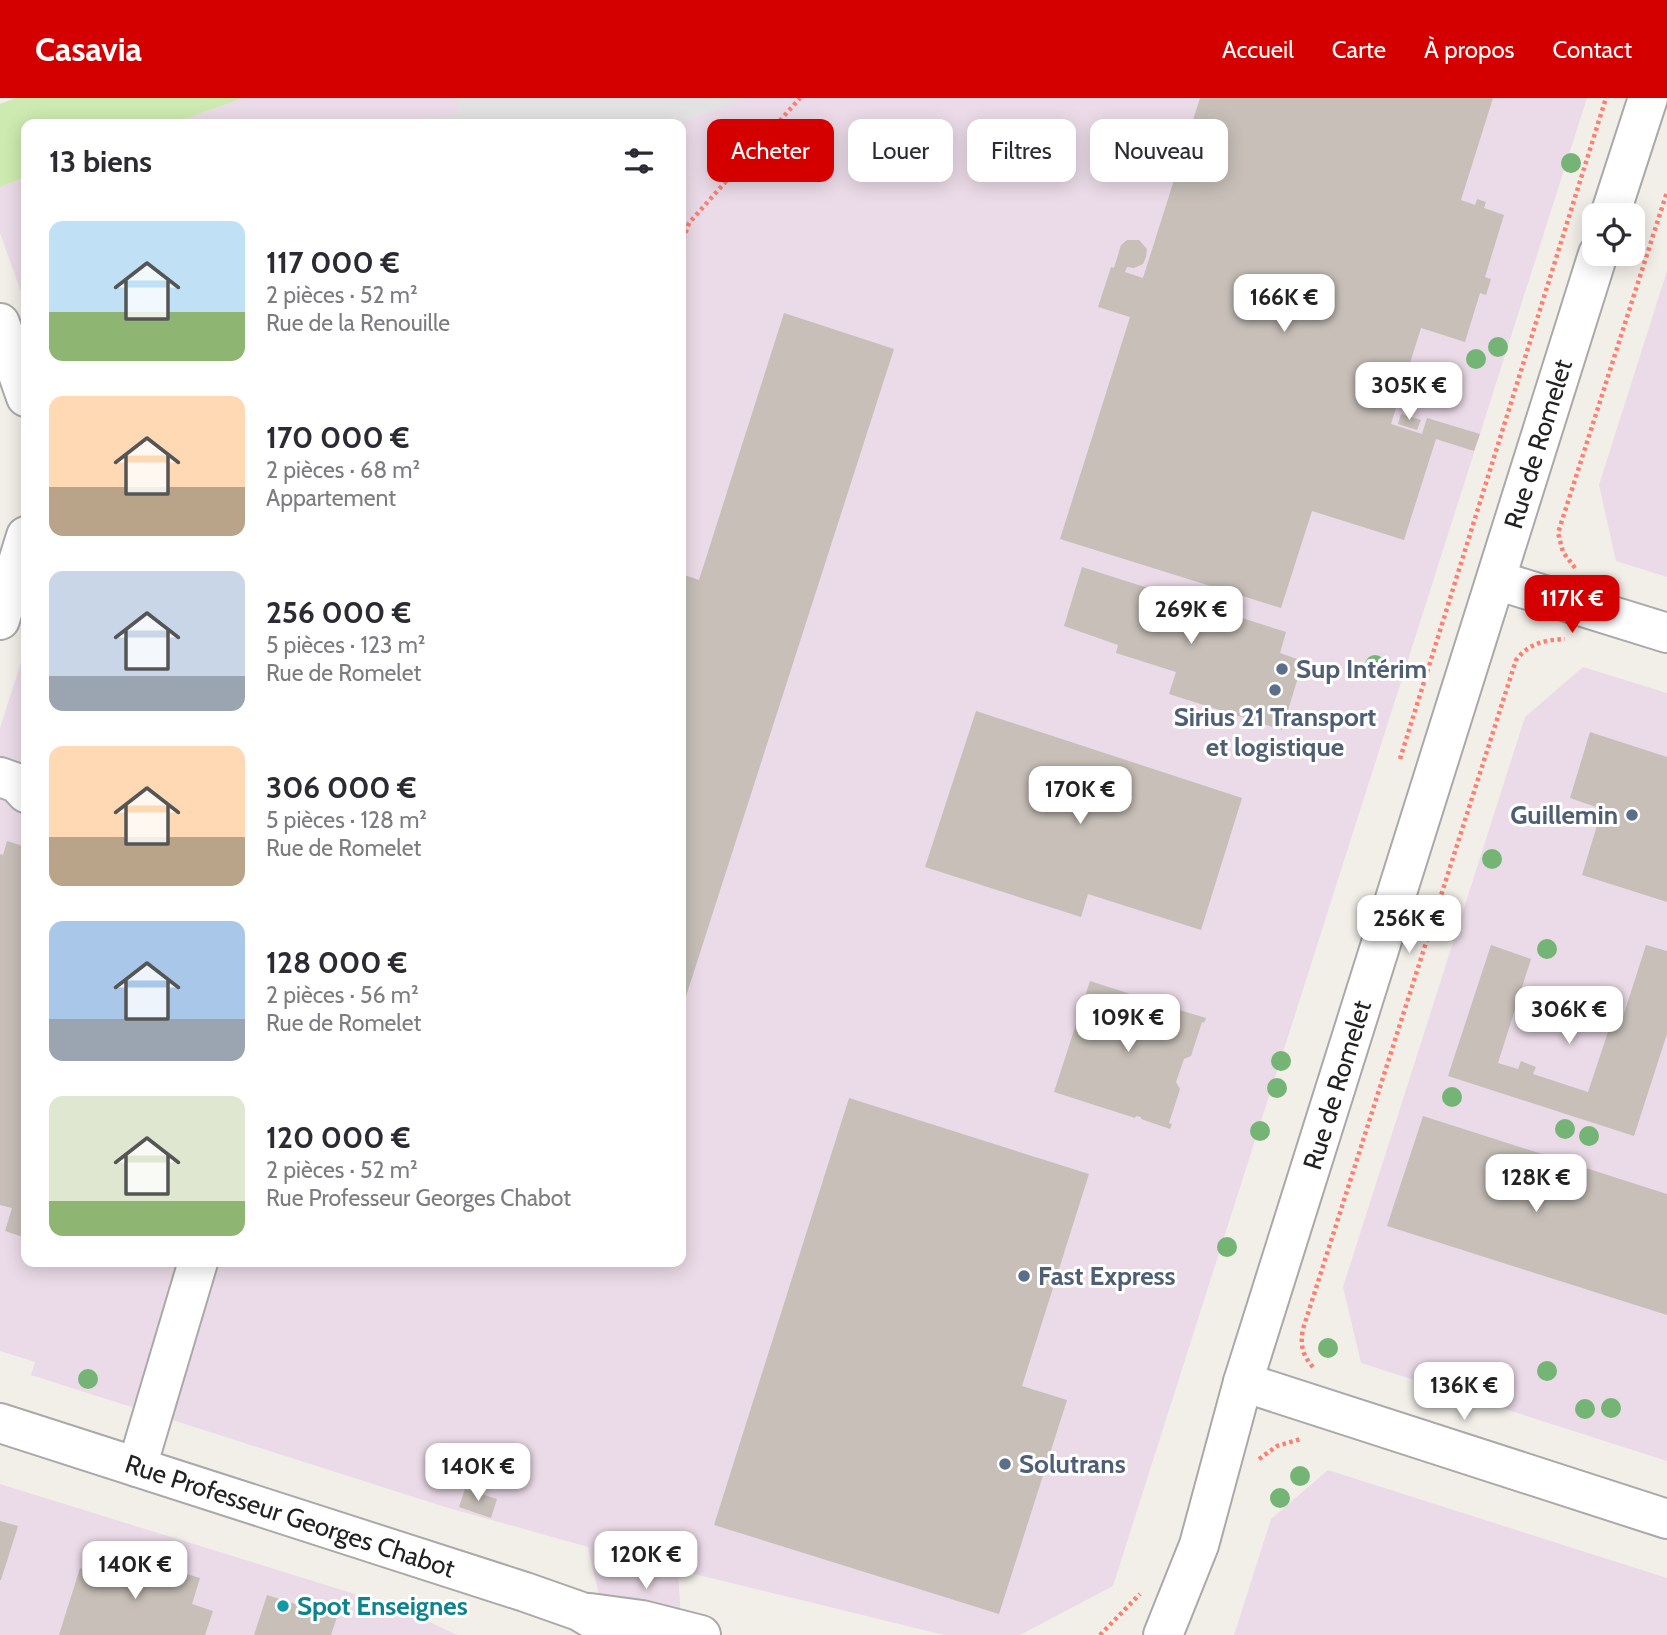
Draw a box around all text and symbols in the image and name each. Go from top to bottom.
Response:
text: Casavia [35,29,142,69]
text: Accueil [1222,35,1294,64]
text: Carte [1332,35,1386,64]
text: À propos [1424,35,1515,64]
text: Contact [1553,35,1632,64]
chip: Acheter [707,119,834,182]
chip: Louer [848,119,953,182]
chip: Filtres [967,119,1076,182]
chip: Nouveau [1090,119,1228,182]
icon: filters [620,142,658,180]
text: 13 biens [49,143,152,180]
map controls [1582,203,1645,266]
button: locate [1582,203,1645,266]
text: 117 000 € [266,244,400,281]
icon: home [105,249,189,333]
pin: 166K € [1227,274,1341,334]
text: 2 pièces · 52 m² [266,281,418,309]
text: 166K € [1250,283,1318,311]
text: Rue de la Renouille [266,309,450,337]
street label: Rue de Romelet [1497,355,1579,533]
pin: 305K € [1352,362,1466,422]
text: 305K € [1371,371,1447,399]
text: 170 000 € [266,419,410,456]
icon: home [105,424,189,508]
text: 2 pièces · 68 m² [266,456,420,484]
text: Appartement [266,484,396,512]
pin: 117K € [1515,575,1629,635]
text: 117K € [1540,584,1604,612]
pin: 269K € [1134,587,1248,646]
text: 256 000 € [266,594,411,631]
text: 269K € [1155,595,1227,623]
icon: home [105,599,189,683]
text: 5 pièces · 123 m² [266,631,425,659]
place label: Sup Intérim [1296,653,1427,685]
text: Rue de Romelet [266,659,421,687]
marker: Sup Intérim [1274,661,1290,677]
marker: Sirius 21 Transport et logistique [1267,682,1283,698]
place label: Sirius 21 Transport et logistique [1174,701,1376,763]
pin: 170K € [1023,766,1137,826]
text: 306 000 € [266,769,416,806]
icon: home [105,774,189,858]
text: 170K € [1045,775,1115,803]
place label: Guillemin [1510,799,1618,831]
text: 5 pièces · 128 m² [266,806,427,834]
marker: Guillemin [1624,807,1640,823]
text: Rue de Romelet [266,834,421,862]
pin: 256K € [1352,896,1466,955]
text: 256K € [1373,904,1445,932]
text: 128 000 € [266,944,407,981]
icon: home [105,949,189,1033]
text: 2 pièces · 56 m² [266,981,419,1009]
pin: 306K € [1512,986,1626,1046]
pin: 109K € [1071,995,1185,1054]
text: 306K € [1531,995,1607,1023]
street label: Rue de Romelet [1296,996,1378,1174]
text: 109K € [1092,1003,1164,1031]
text: Rue de Romelet [266,1009,421,1037]
text: 120 000 € [266,1119,410,1156]
icon: home [105,1124,189,1208]
pin: 128K € [1479,1154,1593,1214]
text: 2 pièces · 52 m² [266,1156,418,1184]
text: 128K € [1502,1163,1570,1191]
text: Rue Professeur Georges Chabot [266,1184,571,1212]
place label: Fast Express [1038,1260,1176,1292]
marker: Fast Express [1016,1268,1032,1284]
pin: 136K € [1407,1362,1521,1422]
text: 136K € [1430,1371,1498,1399]
pin: 140K € [421,1444,535,1503]
street label: Rue Professeur Georges Chabot [121,1448,459,1585]
place label: Solutrans [1019,1448,1126,1480]
text: 140K € [441,1452,515,1480]
marker: Solutrans [997,1456,1013,1472]
pin: 120K € [589,1532,703,1591]
text: 120K € [610,1540,682,1568]
pin: 140K € [78,1542,192,1601]
text: 140K € [98,1550,172,1578]
place label: Spot Enseignes [297,1590,468,1622]
marker: Spot Enseignes [275,1598,291,1614]

